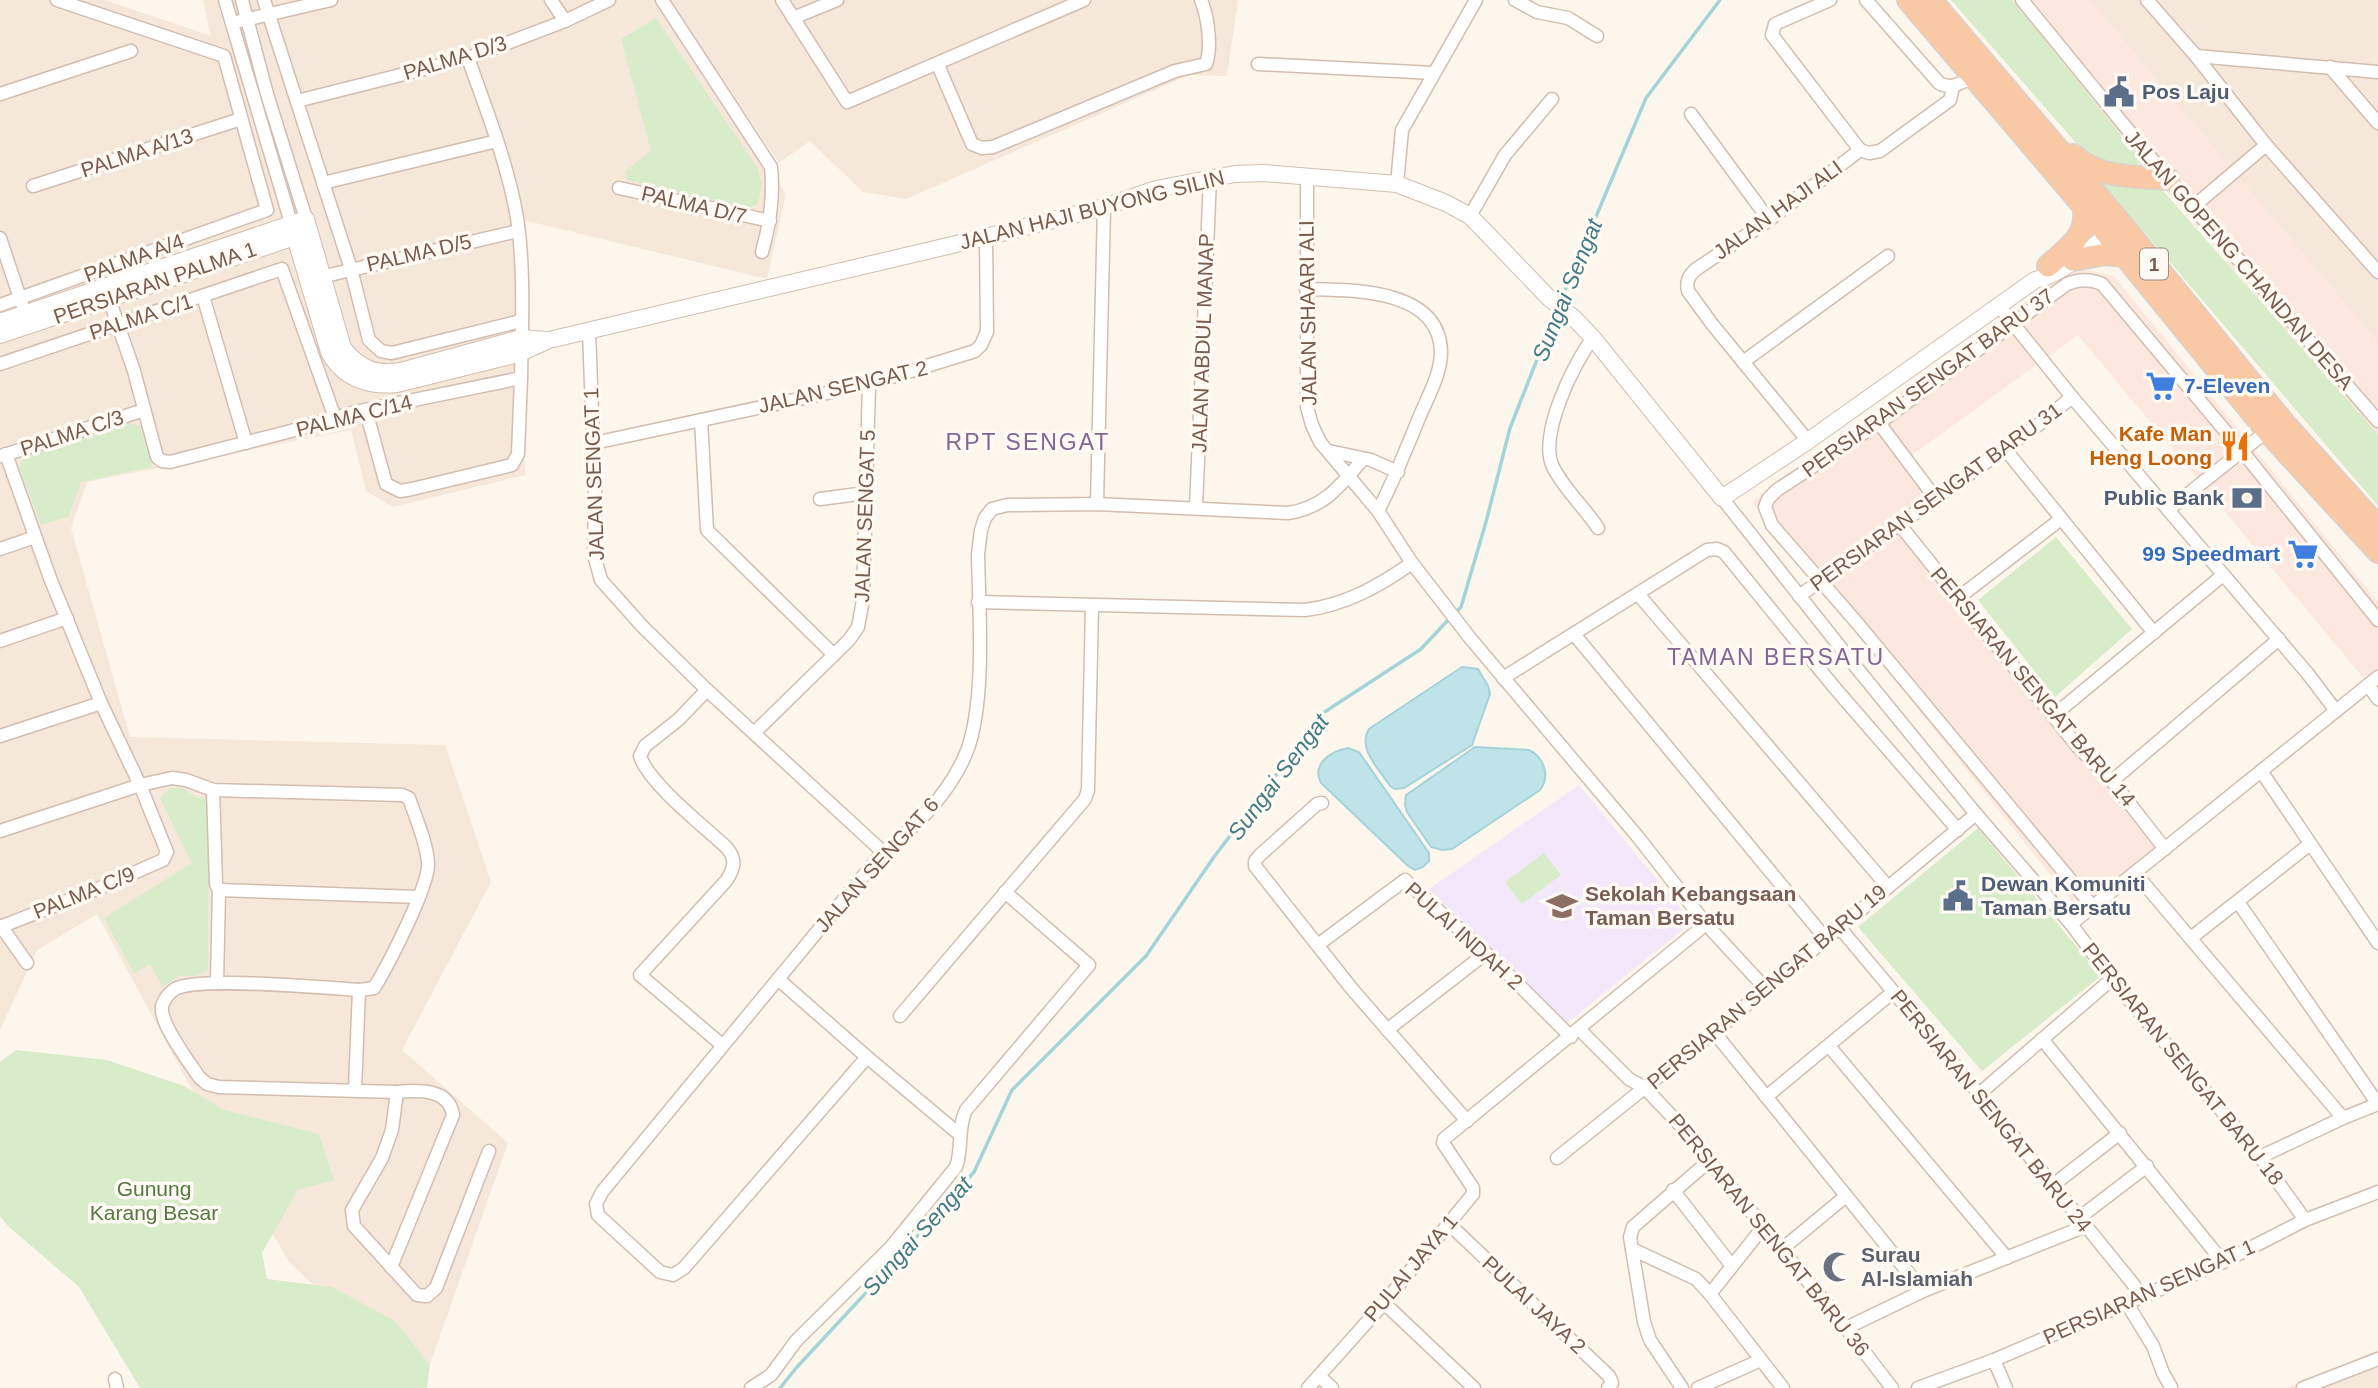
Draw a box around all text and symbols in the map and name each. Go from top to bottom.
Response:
street label: PALMA D/3 [400,31,509,84]
public building icon: Pos Laju [2102,75,2136,109]
place label: Pos Laju [2142,80,2230,103]
street label: PALMA A/13 [78,124,196,181]
street label: JALAN GOPENG CHANDAN DESA [2120,125,2358,394]
street label: JALAN HAJI ALI [1709,155,1846,264]
street label: JALAN HAJI BUYONG SILIN [957,165,1227,254]
street label: PALMA D/7 [639,181,749,228]
water label: Sungai Sengat [1527,214,1608,365]
street label: JALAN SHAARI ALI [1294,220,1321,406]
street label: PALMA A/4 [81,229,187,286]
street label: PALMA D/5 [364,229,474,276]
street label: JALAN ABDUL MANAP [1187,233,1218,453]
street label: PERSIARAN PALMA 1 [50,237,259,328]
road number: 1 [2140,248,2168,280]
street label: PERSIARAN SENGAT BARU 37 [1798,284,2058,482]
street label: PALMA C/1 [86,289,195,344]
street label: JALAN SENGAT 2 [756,356,930,417]
supermarket icon: 7-Eleven [2144,369,2178,403]
place label: 7-Eleven [2184,374,2270,397]
street label: JALAN SENGAT 1 [579,387,608,561]
street label: PALMA C/14 [294,390,415,441]
street label: PERSIARAN SENGAT BARU 31 [1806,398,2066,596]
street label: PALMA C/3 [17,405,126,460]
place label: Kafe Man Heng Loong [2090,422,2212,469]
street label: JALAN SENGAT 5 [850,429,879,603]
district label: RPT SENGAT [946,429,1110,455]
restaurant icon: Kafe Man Heng Loong [2218,429,2252,463]
bank icon: Public Bank [2230,481,2264,515]
place label: Public Bank [2104,486,2224,509]
supermarket icon: 99 Speedmart [2286,537,2320,571]
place label: 99 Speedmart [2142,542,2280,565]
street label: PERSIARAN SENGAT BARU 14 [1927,562,2140,811]
district label: TAMAN BERSATU [1667,644,1885,670]
water label: Sungai Sengat [1222,708,1335,845]
street label: JALAN SENGAT 6 [810,793,943,937]
street label: PALMA C/9 [30,862,138,923]
place label: Dewan Komuniti Taman Bersatu [1981,872,2146,919]
street label: PULAI INDAH 2 [1401,877,1528,994]
public building icon: Dewan Komuniti Taman Bersatu [1941,879,1975,913]
street label: PERSIARAN SENGAT BARU 19 [1642,880,1891,1093]
place label: Sekolah Kebangsaan Taman Bersatu [1585,882,1796,929]
school or university icon: Sekolah Kebangsaan Taman Bersatu [1545,889,1579,923]
street label: PERSIARAN SENGAT BARU 18 [2078,938,2288,1189]
street label: PERSIARAN SENGAT BARU 24 [1886,985,2096,1237]
street label: PERSIARAN SENGAT BARU 36 [1664,1109,1874,1360]
water label: Sungai Sengat [857,1170,978,1301]
park label: Gunung Karang Besar [90,1177,218,1224]
street label: PULAI JAYA 1 [1359,1210,1462,1326]
street label: PERSIARAN SENGAT 1 [2039,1234,2258,1349]
place label: Surau Al-Islamiah [1861,1243,1973,1290]
mosque icon: Surau Al-Islamiah [1821,1250,1855,1284]
street label: PULAI JAYA 2 [1478,1251,1591,1358]

